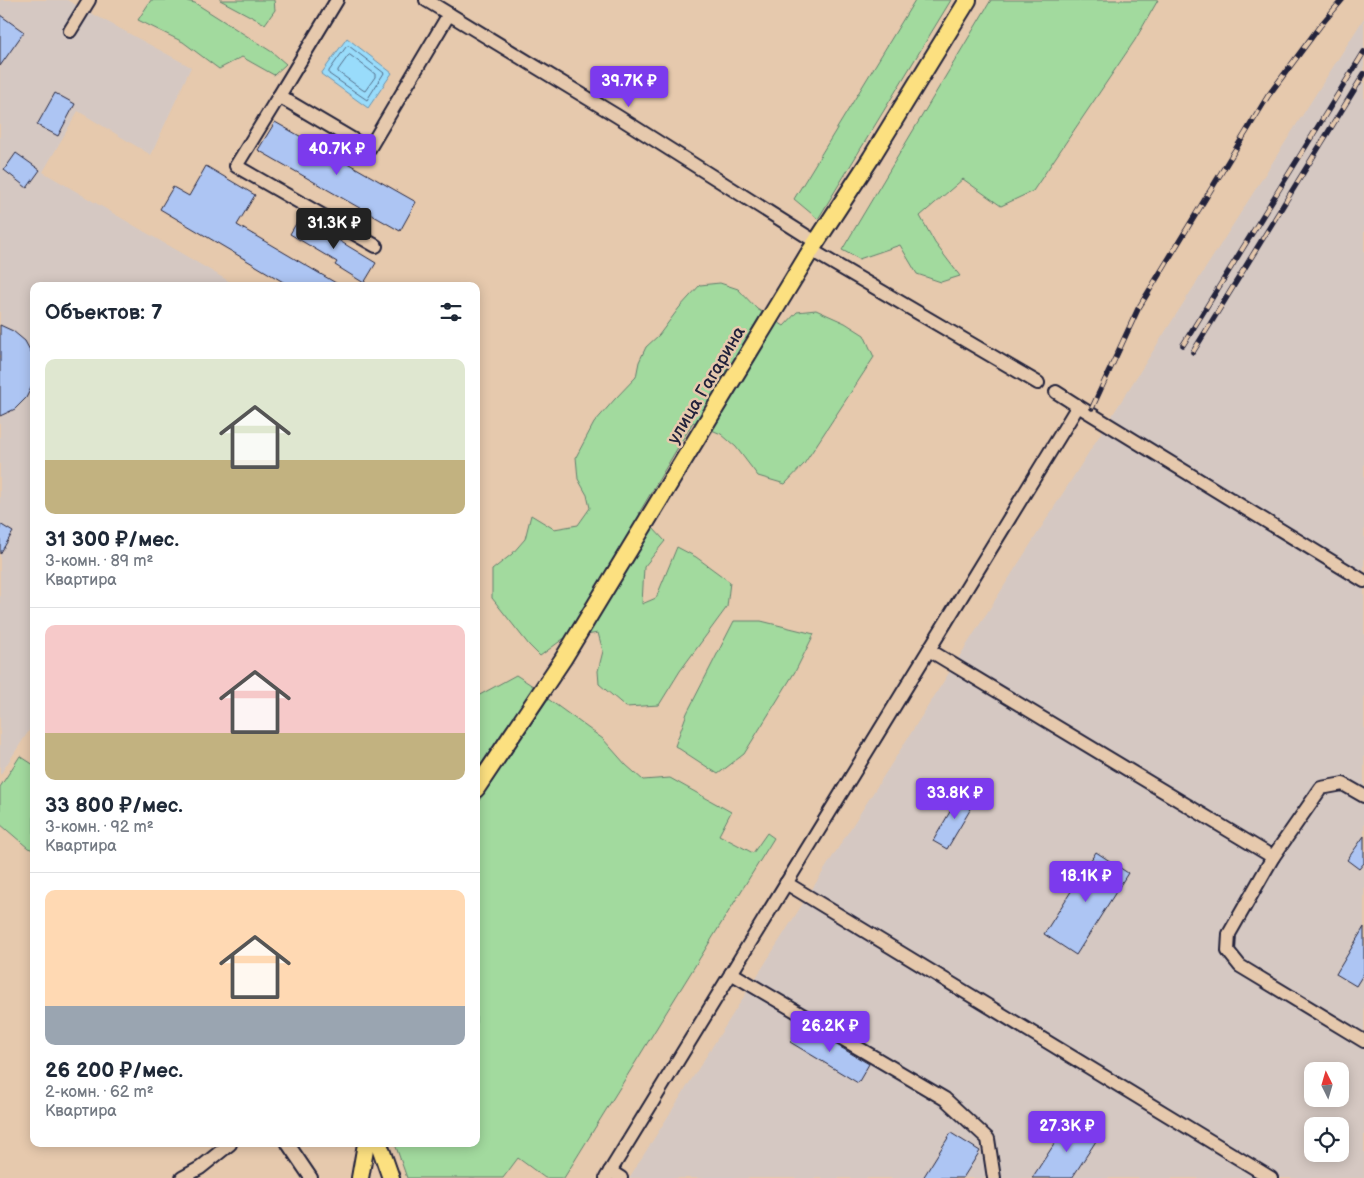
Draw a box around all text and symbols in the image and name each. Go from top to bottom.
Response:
pin: 39.7K ₽ [583,66,675,108]
text: 39.7K ₽ [601,72,657,91]
pin: 40.7K ₽ [291,134,383,176]
text: 40.7K ₽ [309,140,365,159]
pin: 31.3K ₽ [288,208,380,250]
text: 31.3K ₽ [307,214,361,233]
icon: filters [437,298,465,326]
text: Объектов: 7 [45,300,163,325]
street label: улица Гагарина [663,322,750,448]
icon: home [210,392,300,482]
text: 31 300 ₽/мес. [45,527,179,552]
text: 3-комн. · 89 m² [45,552,153,571]
text: Квартира [45,571,117,590]
icon: home [210,657,300,747]
pin: 33.8K ₽ [909,778,1001,820]
text: 33.8K ₽ [927,784,983,803]
text: 33 800 ₽/мес. [45,793,183,818]
text: 3-комн. · 92 m² [45,818,154,837]
text: Квартира [45,837,117,856]
pin: 18.1K ₽ [1040,860,1132,903]
text: 18.1K ₽ [1060,867,1112,886]
icon: home [210,922,300,1012]
pin: 26.2K ₽ [784,1010,876,1053]
text: 26.2K ₽ [802,1017,858,1036]
text: 26 200 ₽/мес. [45,1058,183,1083]
north arrow [1304,1062,1349,1108]
map controls [1304,1062,1349,1162]
text: 2-комн. · 62 m² [45,1083,154,1102]
text: Квартира [45,1102,117,1121]
pin: 27.3K ₽ [1021,1110,1113,1153]
text: 27.3K ₽ [1039,1117,1095,1136]
button: locate [1304,1117,1349,1162]

